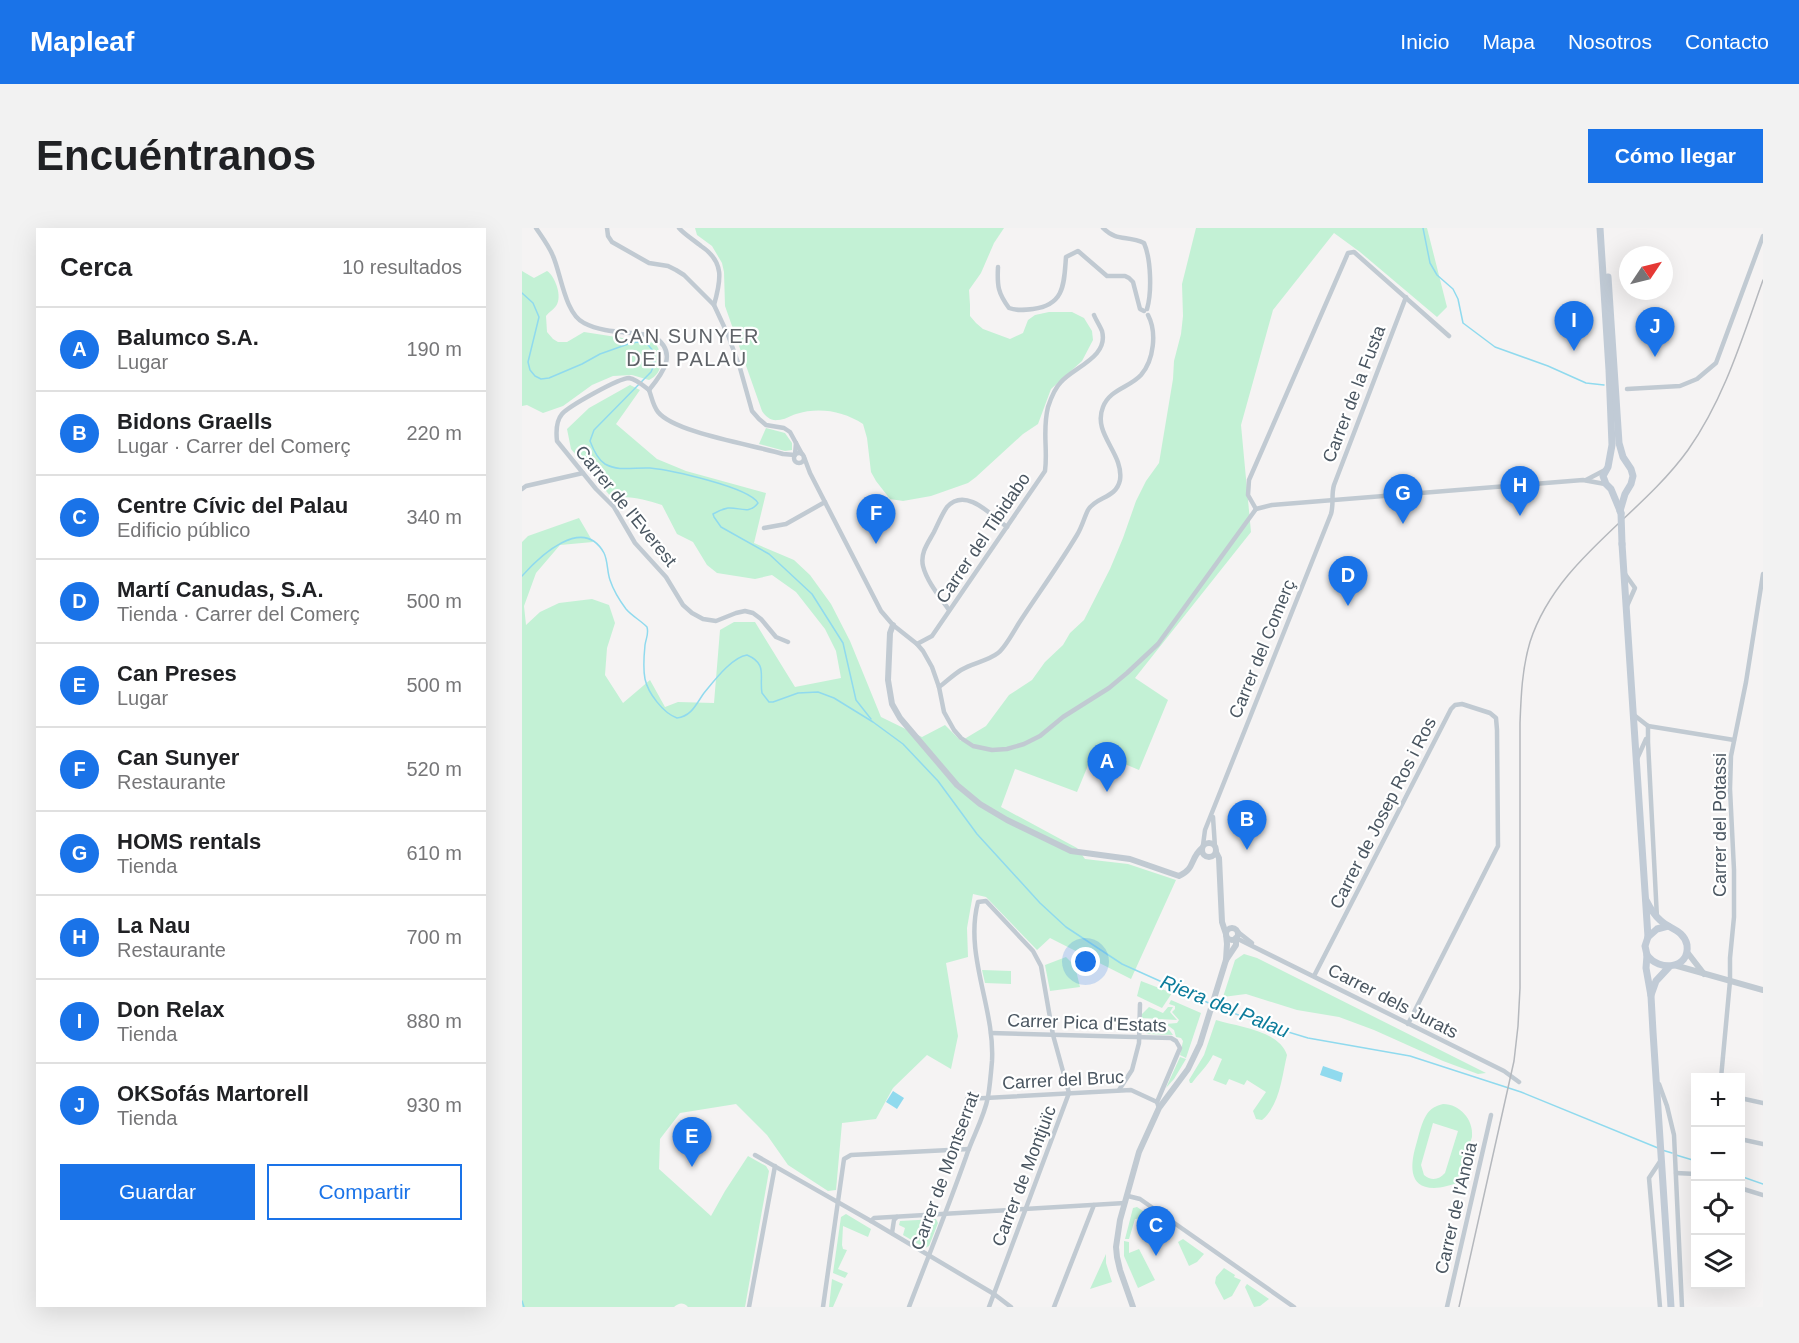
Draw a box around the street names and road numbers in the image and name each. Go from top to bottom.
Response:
street label: Carrer de la Fusta [1319,322,1390,465]
street label: Carrer de l'Everest [571,442,681,570]
street label: Carrer del Tibidabo [932,469,1034,607]
street label: Carrer del Comerç [1225,577,1299,721]
street label: Carrer de Josep Ros i Ros [1326,714,1440,912]
street label: Carrer del Potassi [1710,753,1730,897]
street label: Carrer dels Jurats [1325,960,1461,1042]
street label: Carrer Pica d'Estats [1007,1010,1167,1036]
street label: Carrer del Bruc [1002,1067,1124,1093]
street label: Carrer de Montserrat [907,1089,983,1253]
street label: Carrer de Montjuïc [988,1103,1060,1249]
street label: Carrer de l'Anoia [1431,1139,1481,1276]

